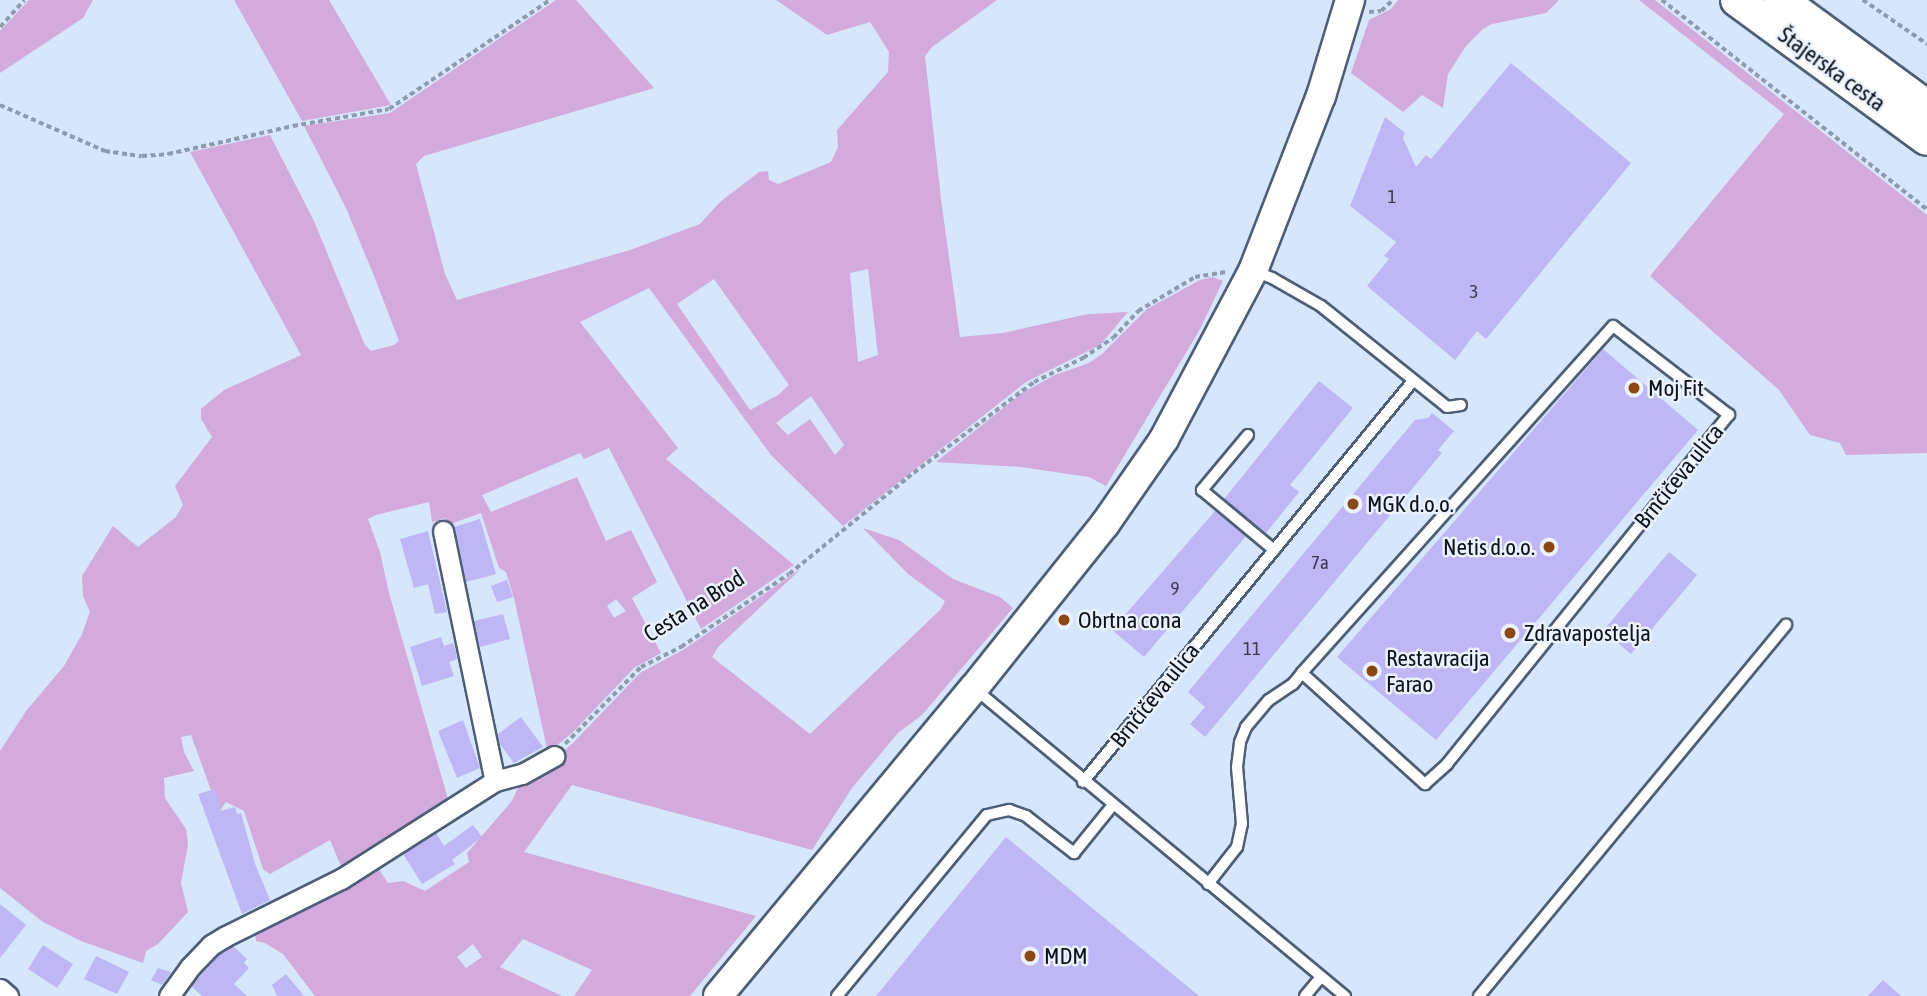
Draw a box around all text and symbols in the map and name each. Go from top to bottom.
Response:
street label: Štajerska cesta [1773,21,1891,117]
house number: 1 [1388,186,1396,208]
house number: 3 [1470,281,1478,303]
place label: Moj Fit [1648,374,1704,402]
marker: Moj Fit [1626,380,1642,396]
street label: Brnčičeva ulica [1629,418,1729,534]
place label: MGK d.o.o. [1367,490,1454,518]
marker: MGK d.o.o. [1345,496,1361,512]
place label: Netis d.o.o. [1443,533,1535,561]
marker: Netis d.o.o. [1541,539,1557,555]
house number: 7a [1311,552,1329,574]
street label: Cesta na Brod [638,564,750,648]
house number: 9 [1171,578,1179,600]
place label: Obrtna cona [1078,606,1182,634]
marker: Obrtna cona [1056,612,1072,628]
place label: Zdravapostelja [1524,619,1651,647]
marker: Zdravapostelja [1502,625,1518,641]
street label: Brnčičeva ulica [1105,637,1205,753]
house number: 11 [1243,638,1261,660]
place label: Restavracija Farao [1386,644,1490,698]
marker: Restavracija Farao [1364,663,1380,679]
place label: MDM [1044,942,1088,970]
marker: MDM [1022,948,1038,964]

